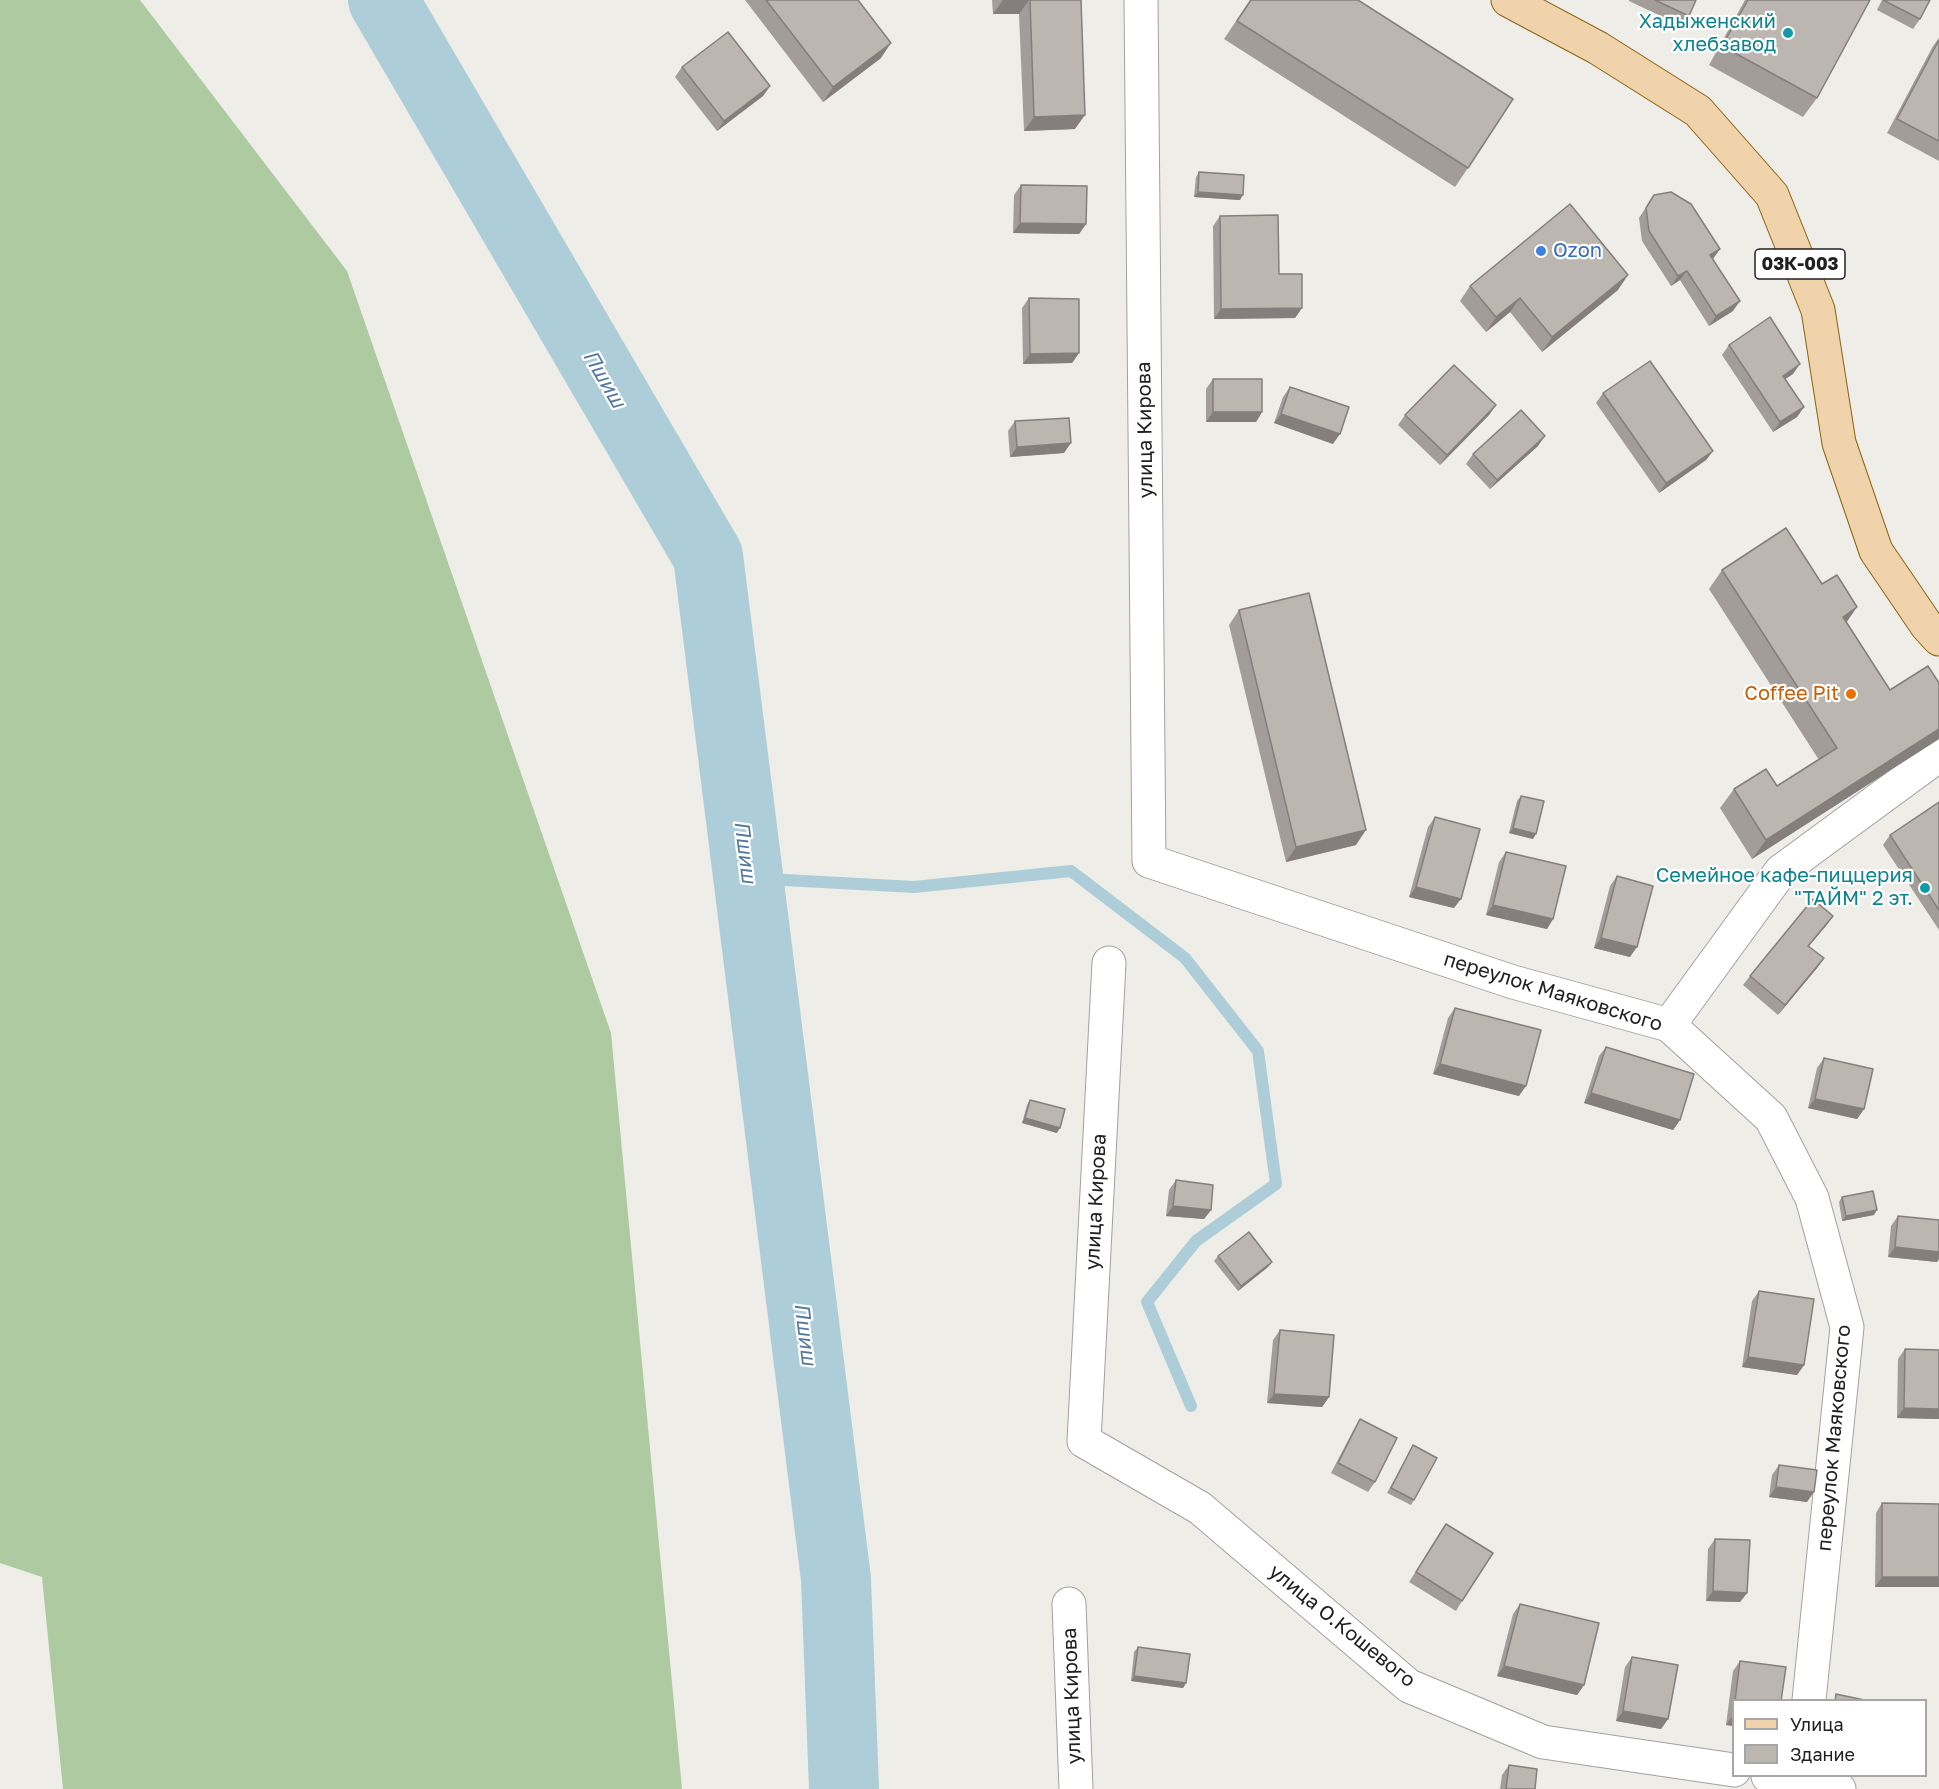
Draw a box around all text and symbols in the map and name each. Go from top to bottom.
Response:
place label: Хадыженский хлебзавод [1639,10,1776,57]
marker: Хадыженский хлебзавод [1781,26,1795,40]
place label: Ozon [1553,239,1602,263]
marker: Ozon [1534,244,1548,258]
road number: 03К-003 [1755,249,1845,279]
water label: Пшиш [577,346,631,412]
street label: улица Кирова [1132,361,1158,499]
place label: Coffee Pit [1744,682,1839,706]
marker: Coffee Pit [1844,687,1858,701]
water label: Пшиш [729,819,761,885]
place label: Семейное кафе-пиццерия "ТАЙМ" 2 эт. [1656,864,1913,911]
marker: Семейное кафе-пиццерия "ТАЙМ" 2 эт. [1918,881,1932,895]
street label: переулок Маяковского [1441,947,1665,1037]
street label: улица Кирова [1080,1133,1112,1271]
water label: Пшиш [789,1301,821,1367]
street label: переулок Маяковского [1812,1324,1856,1552]
street label: улица О.Кошевого [1264,1560,1420,1692]
street label: улица Кирова [1058,1627,1086,1765]
legend [1732,1699,1927,1777]
text: Улица [1790,1713,1844,1735]
text: Здание [1790,1743,1855,1765]

